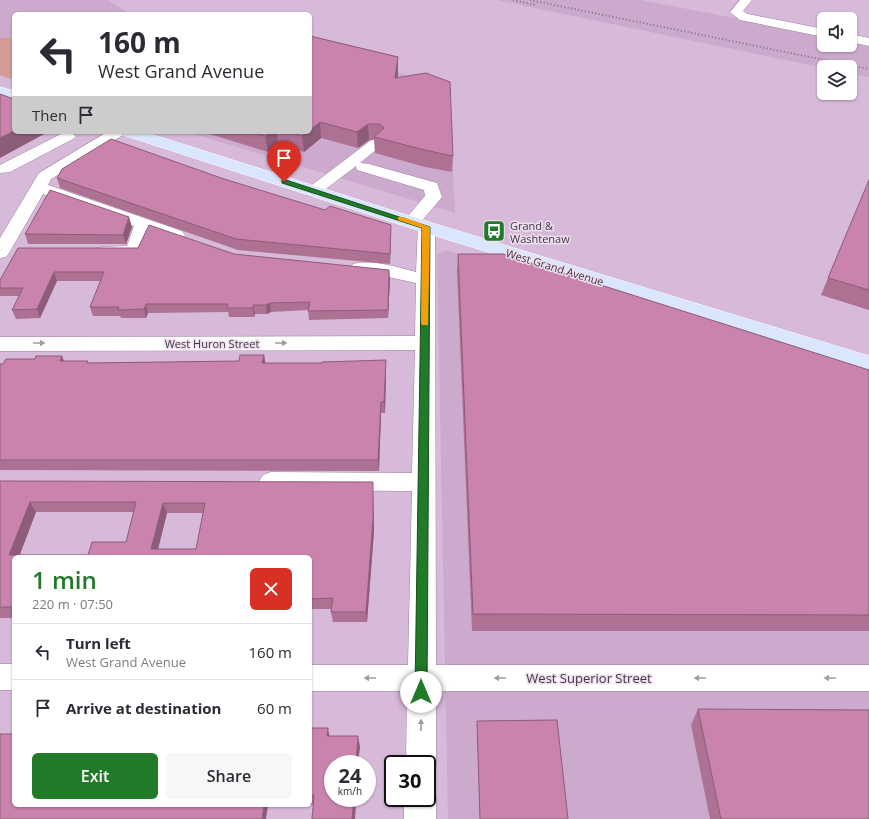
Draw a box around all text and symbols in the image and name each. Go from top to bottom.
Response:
map controls [817,12,857,100]
button: sound [817,12,857,52]
text: 160 m [98,23,181,61]
icon: left [32,28,84,80]
text: West Grand Avenue [98,59,264,83]
button: layers [817,60,857,100]
icon: arrive [75,104,97,126]
text: Then [32,105,67,125]
pin [267,141,301,182]
icon: arrive [273,147,295,169]
bus stop icon: Grand & Washtenaw [481,218,507,244]
place label: Grand & Washtenaw [510,218,570,246]
street label: West Grand Avenue [504,245,606,289]
street label: West Huron Street [165,336,259,351]
one-way arrow [33,340,46,346]
one-way arrow [275,340,288,346]
text: 1 min [32,563,97,596]
button: close [250,568,292,610]
text: 220 m · 07:50 [32,595,113,613]
text: Turn left [66,633,131,653]
icon: left [32,641,54,663]
text: 160 m [248,642,292,662]
text: West Grand Avenue [66,653,186,671]
street label: West Superior Street [526,669,652,687]
position arrow [400,671,442,713]
one-way arrow [363,675,376,681]
one-way arrow [493,675,506,681]
one-way arrow [693,675,706,681]
one-way arrow [823,675,836,681]
icon: arrive [32,697,54,719]
text: Arrive at destination [66,698,221,718]
text: 60 m [257,698,292,718]
one-way arrow [418,718,424,731]
button: Exit [32,753,158,799]
button: Share [166,753,292,799]
speed limit sign: 30 [384,755,436,807]
text: 24 [339,762,361,789]
text: km/h [338,784,362,798]

